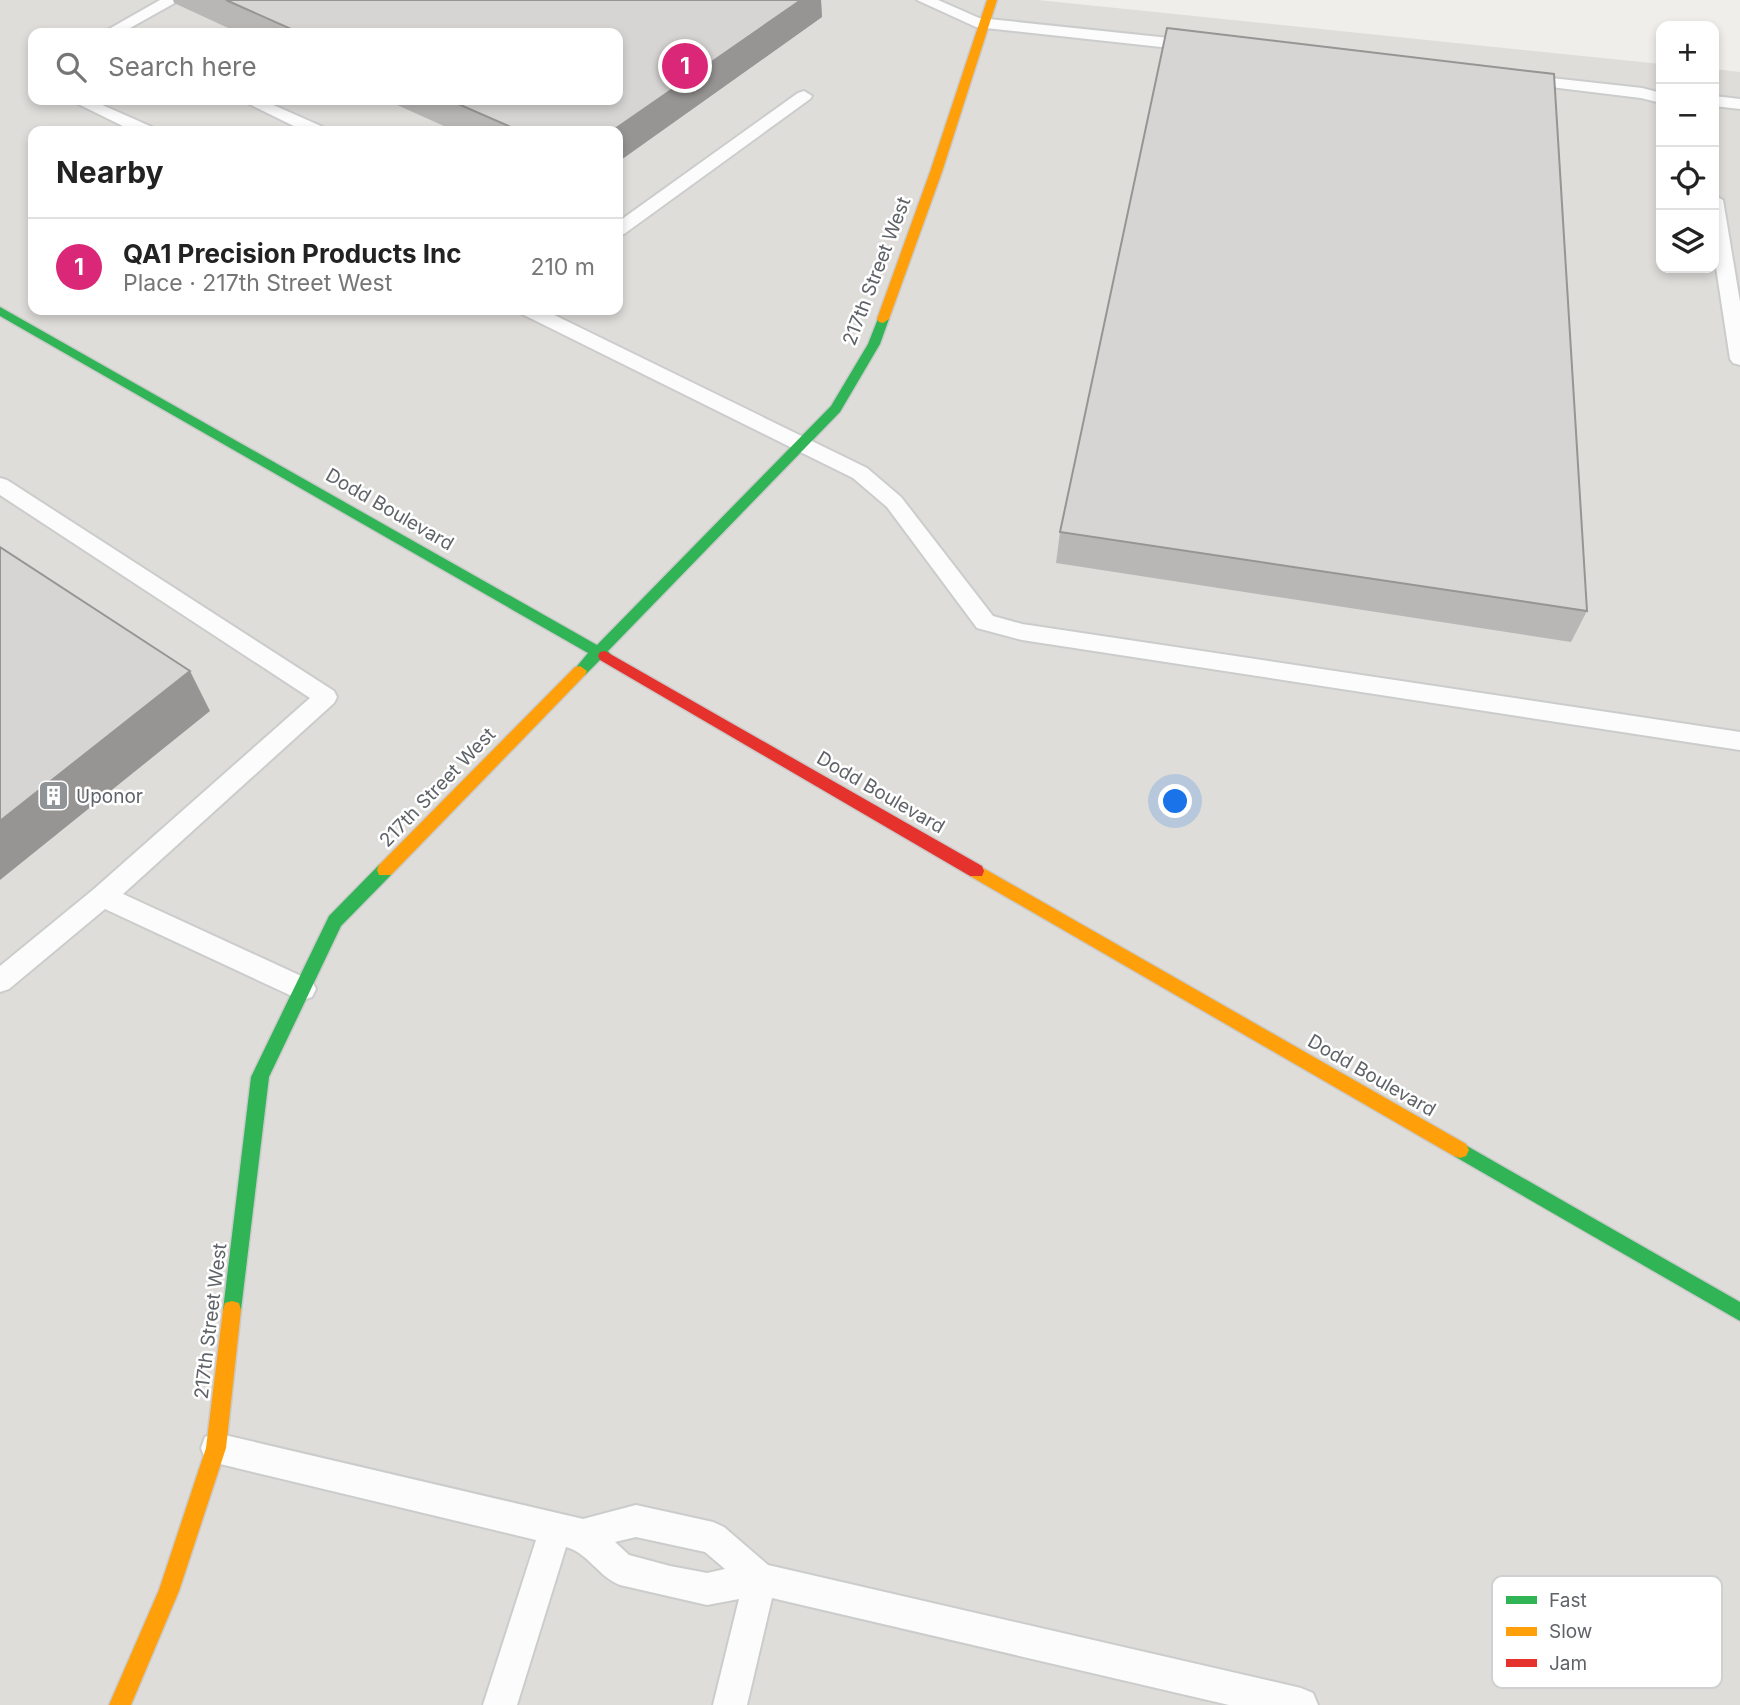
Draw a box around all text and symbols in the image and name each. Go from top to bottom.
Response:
map controls [1656,21,1719,273]
button: + [1656,21,1719,84]
search box [28,28,623,105]
pin: 1 [662,40,708,92]
icon: search [52,48,90,86]
text: Search here [108,51,257,82]
button: − [1656,84,1719,147]
button: locate [1656,147,1719,210]
text: Nearby [56,154,164,190]
street label: 217th Street West [838,194,915,349]
button: layers [1656,210,1719,273]
text: QA1 Precision Products Inc [123,238,462,269]
text: 1 [74,253,84,281]
text: 210 m [530,253,595,281]
text: Place · 217th Street West [123,269,392,297]
street label: Dodd Boulevard [322,464,458,555]
street label: 217th Street West [375,723,500,852]
street label: Dodd Boulevard [813,747,949,838]
building icon: Uponor [36,779,70,813]
your location [1158,784,1192,818]
place label: Uponor [76,785,143,808]
street label: Dodd Boulevard [1304,1030,1440,1121]
street label: 217th Street West [190,1242,231,1400]
legend [1492,1576,1722,1688]
text: Fast [1549,1589,1587,1612]
text: Slow [1549,1620,1592,1643]
text: Jam [1549,1652,1587,1675]

